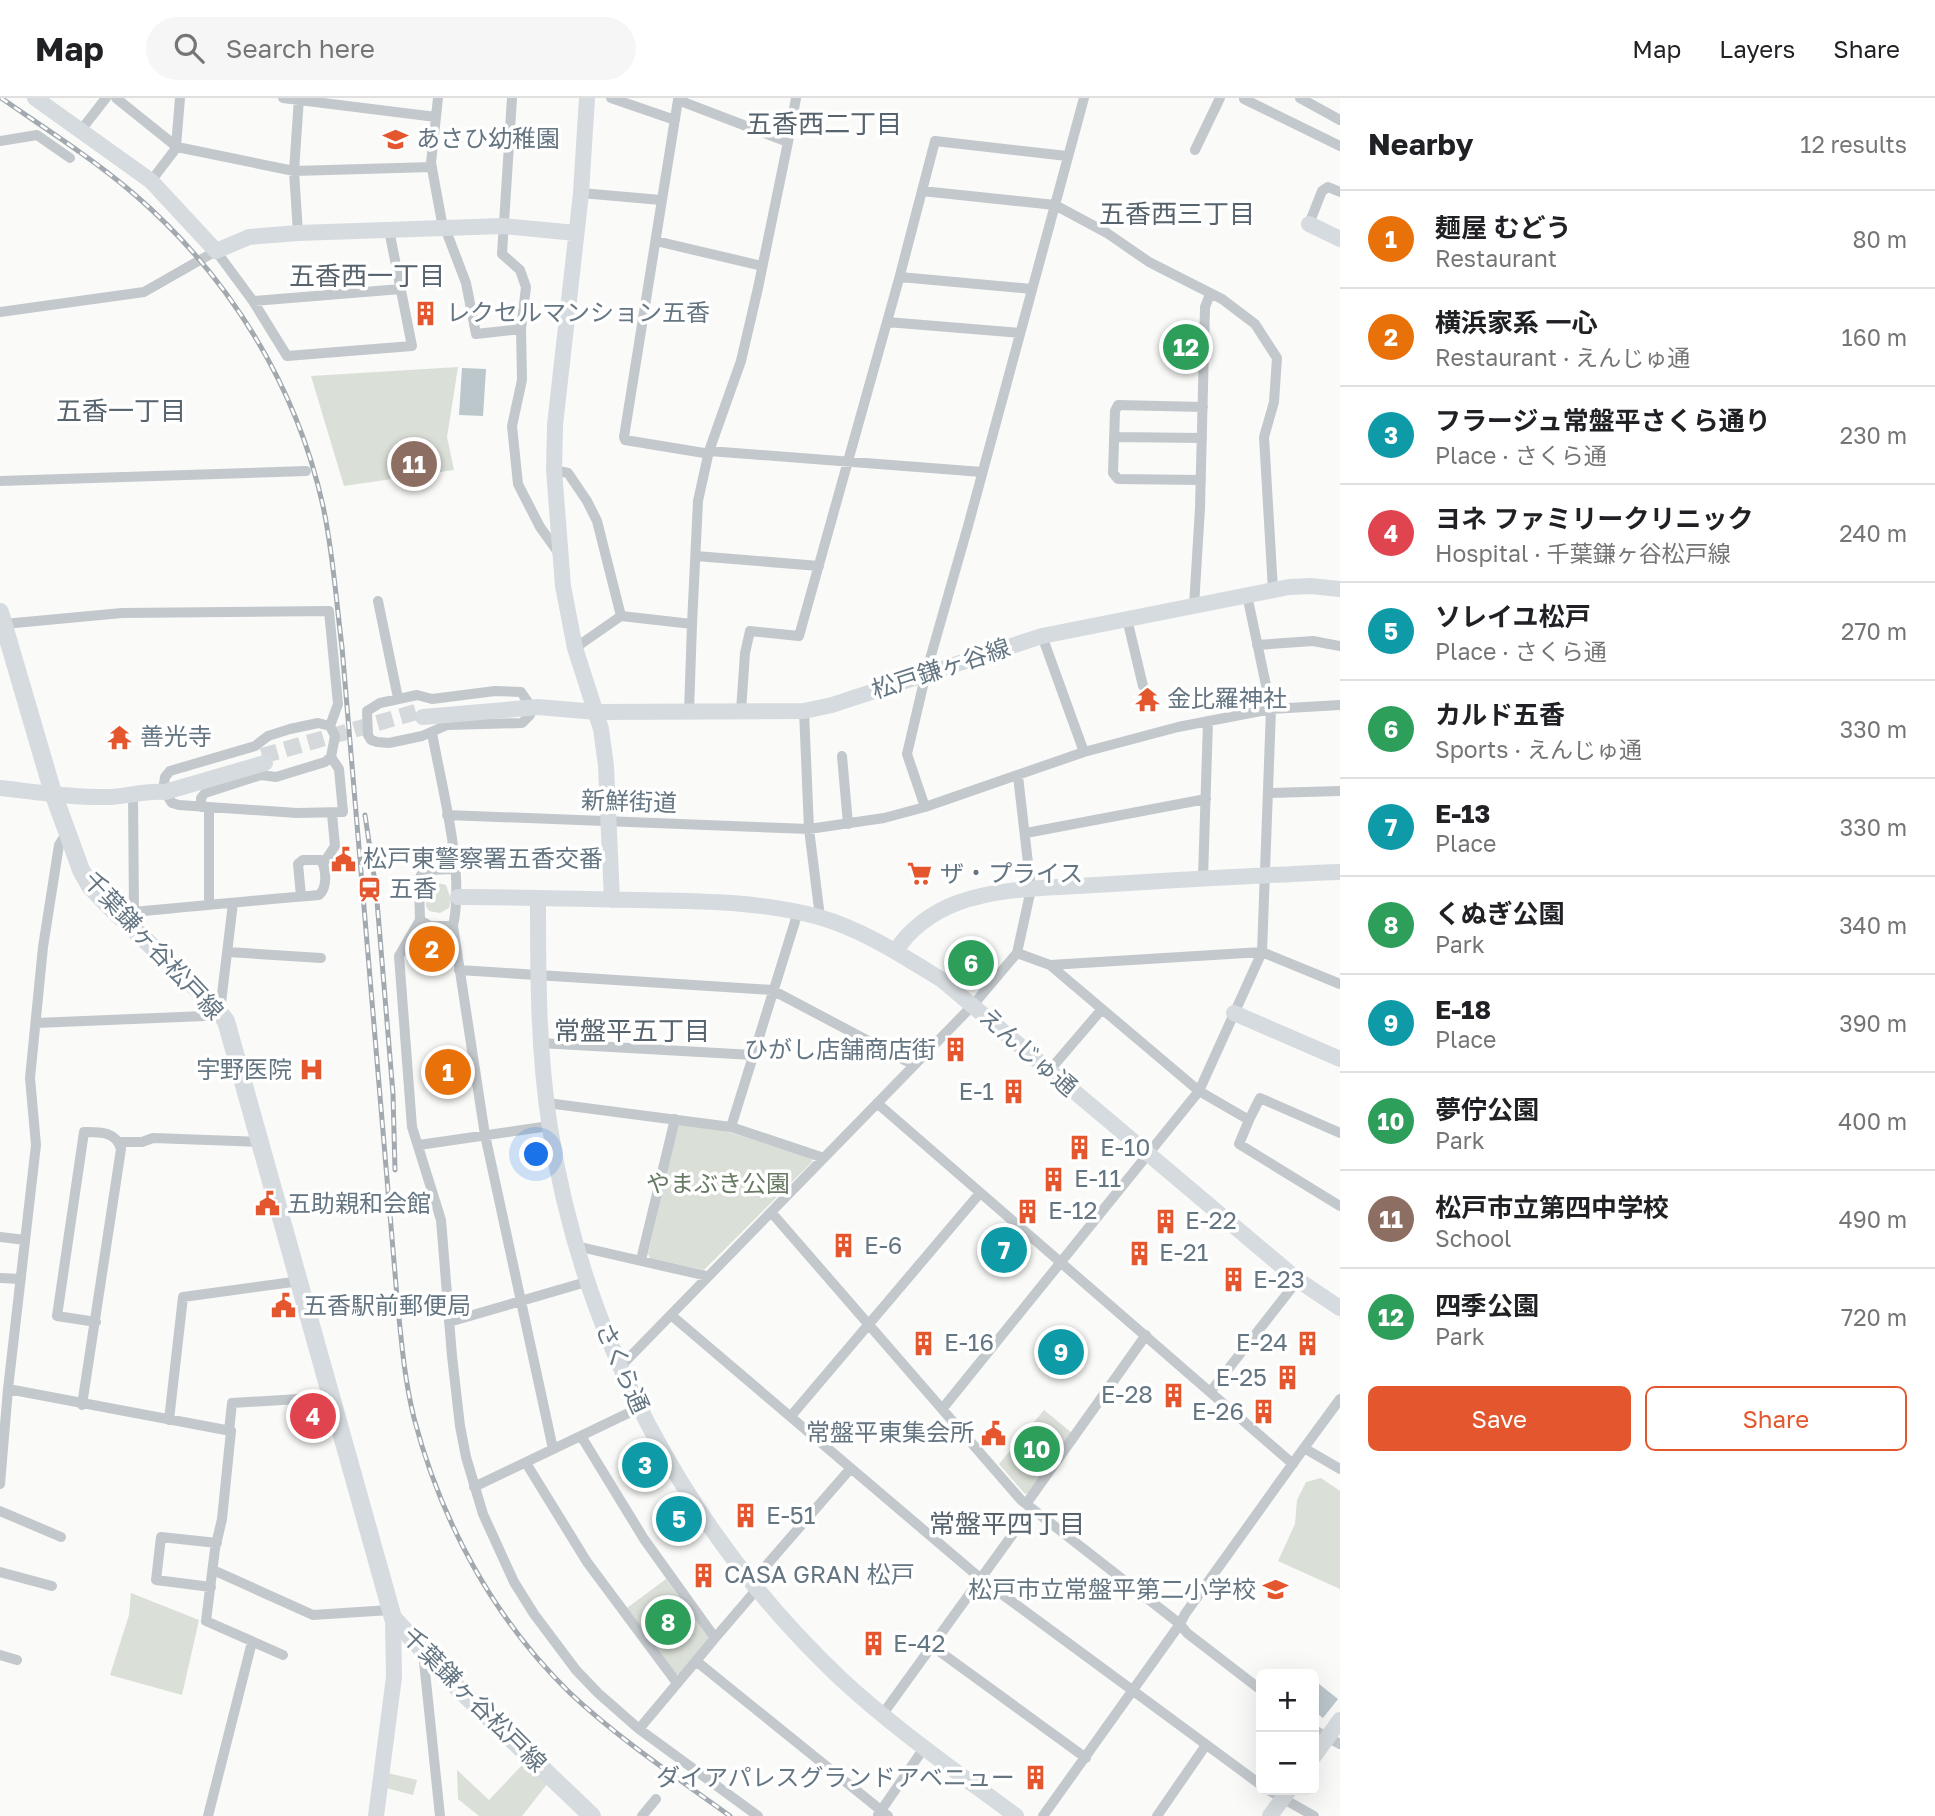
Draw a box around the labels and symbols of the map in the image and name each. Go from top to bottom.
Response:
district label: 五香西二丁目 [746,108,902,139]
place label: あさひ幼稚園 [416,123,560,152]
school or university icon: あさひ幼稚園 [382,125,410,153]
district label: 五香西三丁目 [1099,198,1255,229]
district label: 五香西一丁目 [289,260,445,291]
place label: レクセルマンション五香 [446,297,710,326]
building icon: レクセルマンション五香 [412,299,440,327]
pin: 12 [1163,321,1209,373]
district label: 五香一丁目 [56,395,186,426]
pin: 11 [391,438,437,490]
street label: 松戸鎌ヶ谷線 [868,632,1013,704]
place label: 金比羅神社 [1167,683,1287,712]
temple icon: 金比羅神社 [1133,685,1161,713]
place label: 善光寺 [140,721,212,750]
temple icon: 善光寺 [106,723,134,751]
street label: 新鮮街道 [581,784,678,817]
place label: 松戸東警察署五香交番 [363,843,603,872]
public building icon: 松戸東警察署五香交番 [329,845,357,873]
place label: ザ・プライス [940,858,1083,887]
supermarket icon: ザ・プライス [906,860,934,888]
street label: 千葉鎌ヶ谷松戸線 [78,865,230,1025]
place label: 五香 [389,873,437,902]
station icon: 五香 [355,875,383,903]
pin: 2 [409,923,455,975]
pin: 6 [948,937,994,989]
street label: えんじゅ通 [974,1001,1084,1101]
district label: 常盤平五丁目 [554,1015,710,1046]
place label: ひがし店舗商店街 [744,1034,936,1063]
building icon: ひがし店舗商店街 [942,1036,970,1064]
pin: 1 [425,1046,471,1098]
place label: 宇野医院 [196,1054,292,1083]
hospital icon: 宇野医院 [298,1056,326,1084]
place label: E-1 [959,1076,994,1105]
building icon: E-1 [1000,1078,1028,1106]
place label: E-10 [1100,1132,1150,1161]
building icon: E-10 [1066,1134,1094,1162]
your location [519,1137,553,1171]
place label: E-11 [1074,1163,1121,1192]
building icon: E-11 [1040,1165,1068,1193]
park label: やまぶき公園 [646,1168,790,1197]
place label: 五助親和会館 [287,1188,431,1217]
public building icon: 五助親和会館 [253,1190,281,1218]
place label: E-12 [1048,1195,1097,1224]
building icon: E-12 [1014,1197,1042,1225]
place label: E-22 [1185,1205,1237,1234]
building icon: E-22 [1151,1207,1179,1235]
pin: 7 [981,1224,1027,1276]
place label: E-6 [864,1230,902,1259]
building icon: E-6 [830,1232,858,1260]
place label: E-21 [1159,1237,1208,1266]
building icon: E-21 [1125,1239,1153,1267]
place label: E-23 [1253,1264,1305,1293]
building icon: E-23 [1219,1266,1247,1294]
place label: 五香駅前郵便局 [303,1290,471,1319]
public building icon: 五香駅前郵便局 [269,1292,297,1320]
street label: さくら通 [591,1318,656,1417]
pin: 9 [1038,1326,1084,1378]
place label: E-16 [944,1327,994,1356]
place label: E-24 [1236,1327,1288,1356]
building icon: E-16 [910,1329,938,1357]
building icon: E-24 [1294,1329,1322,1357]
place label: E-25 [1215,1362,1267,1391]
building icon: E-25 [1273,1364,1301,1392]
place label: E-28 [1101,1379,1153,1408]
building icon: E-28 [1159,1381,1187,1409]
pin: 4 [290,1390,336,1442]
place label: E-26 [1192,1396,1244,1425]
building icon: E-26 [1250,1398,1278,1426]
place label: 常盤平東集会所 [806,1417,974,1446]
public building icon: 常盤平東集会所 [980,1419,1008,1447]
pin: 10 [1014,1423,1060,1475]
pin: 3 [622,1439,668,1491]
pin: 5 [656,1493,702,1545]
place label: E-51 [766,1500,815,1529]
building icon: E-51 [732,1502,760,1530]
district label: 常盤平四丁目 [929,1508,1085,1539]
place label: CASA GRAN 松戸 [724,1559,914,1588]
building icon: CASA GRAN 松戸 [690,1561,718,1589]
place label: 松戸市立常盤平第二小学校 [968,1574,1256,1603]
school or university icon: 松戸市立常盤平第二小学校 [1262,1576,1290,1604]
pin: 8 [645,1596,691,1648]
street label: 千葉鎌ヶ谷松戸線 [397,1621,553,1777]
place label: E-42 [893,1628,945,1657]
building icon: E-42 [859,1630,887,1658]
place label: ダイアパレスグランドアベニュー [656,1762,1015,1791]
building icon: ダイアパレスグランドアベニュー [1021,1764,1049,1792]

